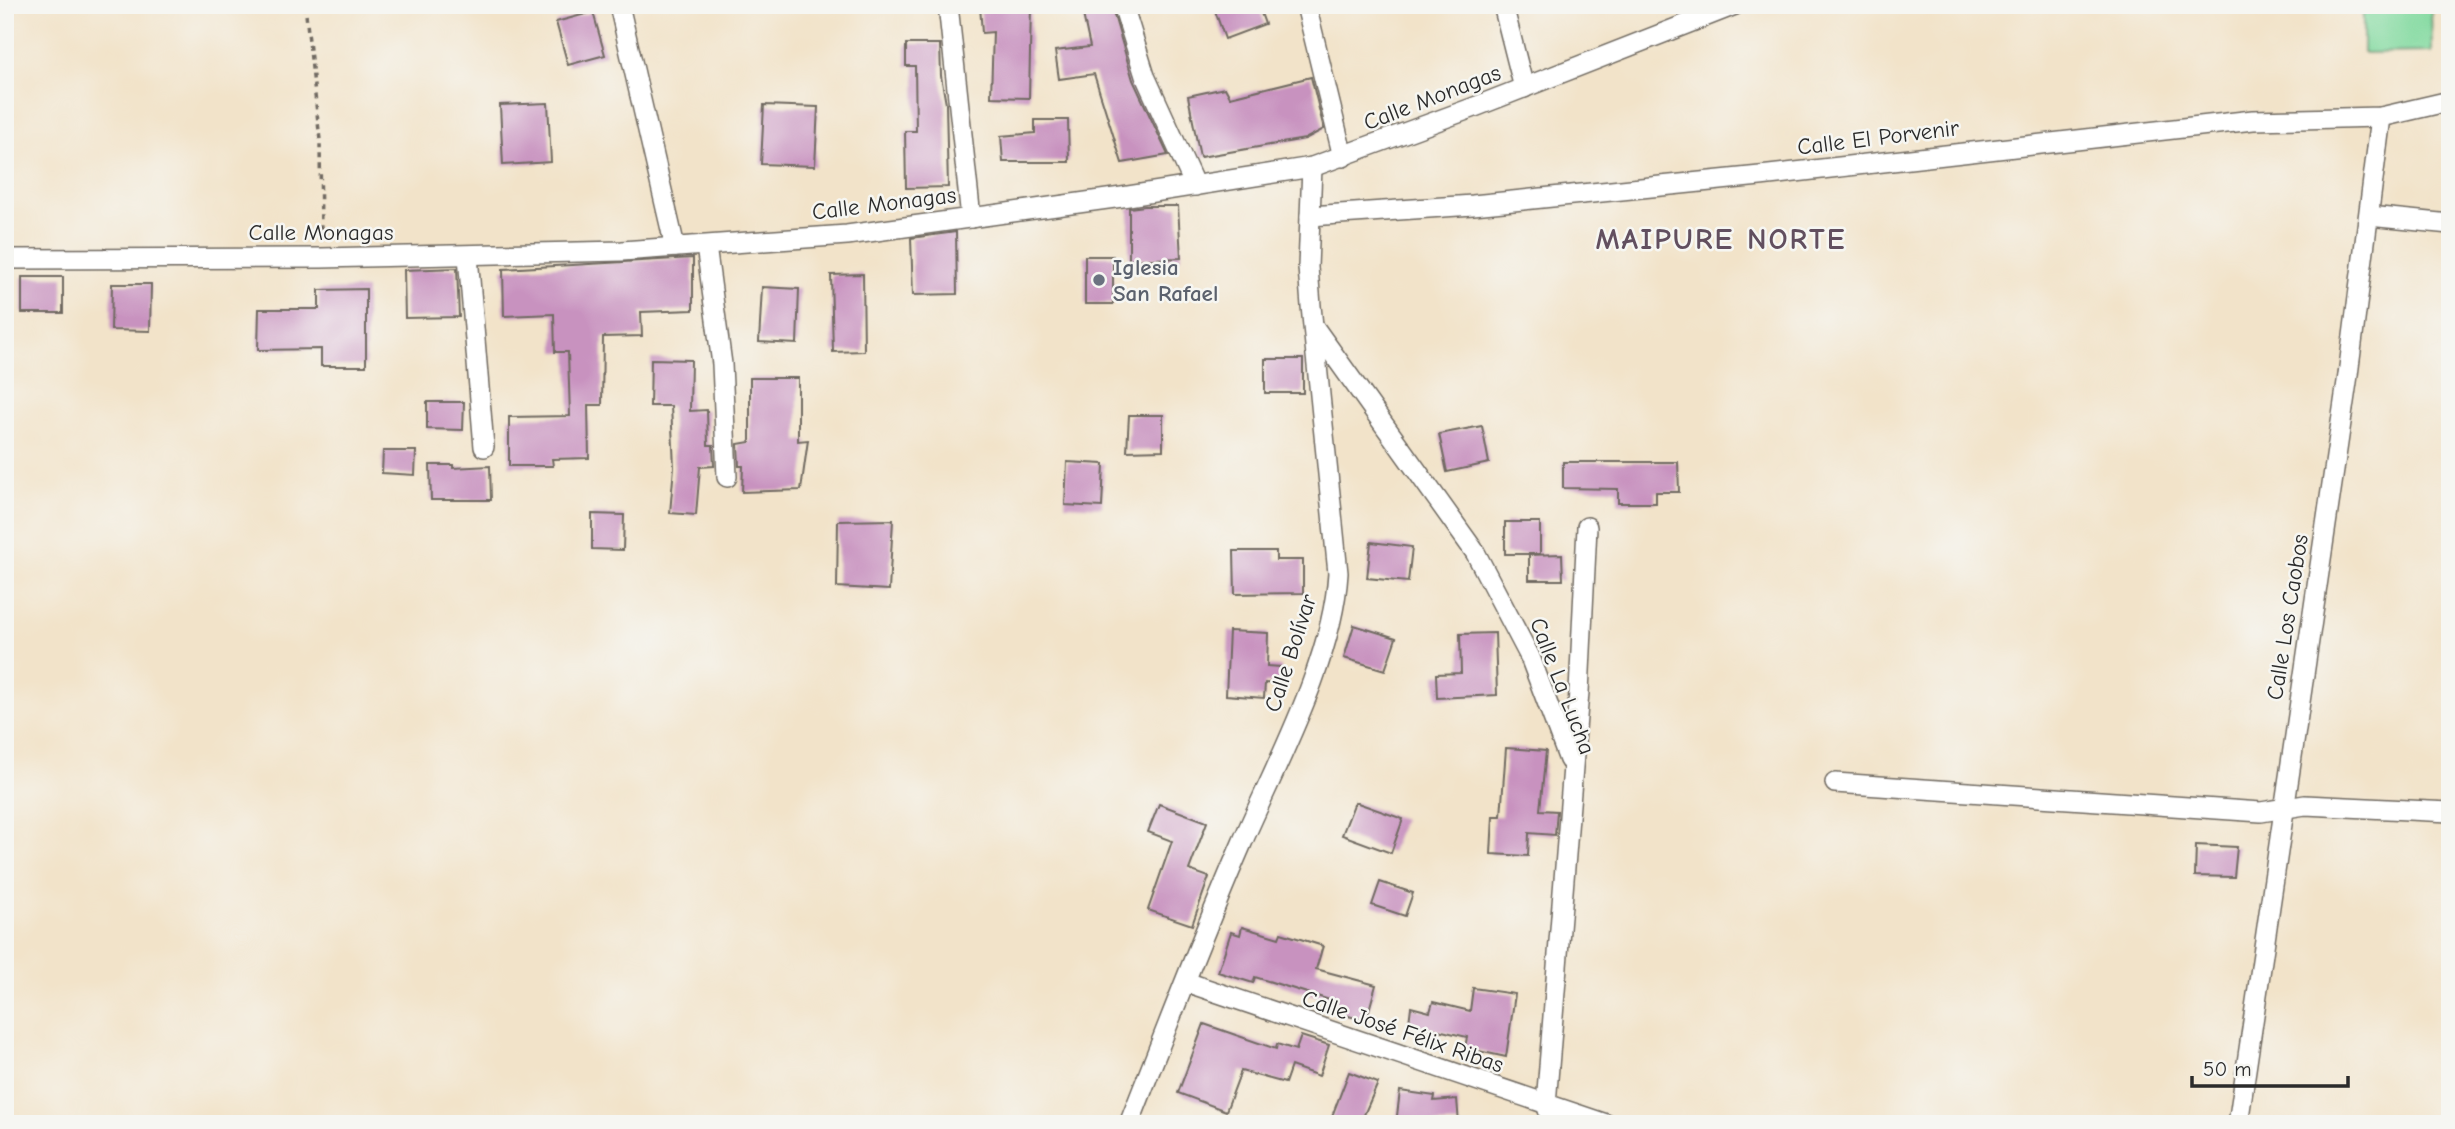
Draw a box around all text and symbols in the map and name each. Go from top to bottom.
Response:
street label: Calle Monagas [1360,59,1505,136]
street label: Calle El Porvenir [1796,114,1961,161]
street label: Calle Monagas [810,181,958,226]
street label: Calle Monagas [249,219,393,246]
district label: MAIPURE NORTE [1595,222,1847,257]
place label: Iglesia San Rafael [1113,254,1218,307]
marker: Iglesia San Rafael [1091,272,1107,288]
street label: Calle Los Caobos [2261,532,2314,702]
street label: Calle Bolívar [1259,590,1322,715]
street label: Calle La Lucha [1524,614,1601,758]
street label: Calle José Félix Ribas [1298,984,1507,1079]
scale bar [2192,1045,2348,1089]
text: 50 m [2203,1057,2252,1081]

